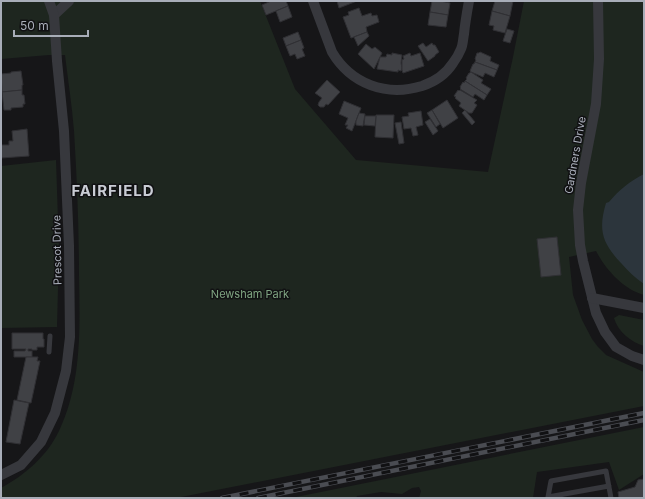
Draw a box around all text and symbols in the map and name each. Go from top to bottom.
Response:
scale bar [14,12,88,38]
text: 50 m [20,18,49,33]
street label: Gardners Drive [561,115,589,195]
district label: FAIRFIELD [71,181,155,200]
street label: Prescot Drive [49,215,65,285]
park label: Newsham Park [211,287,289,301]

